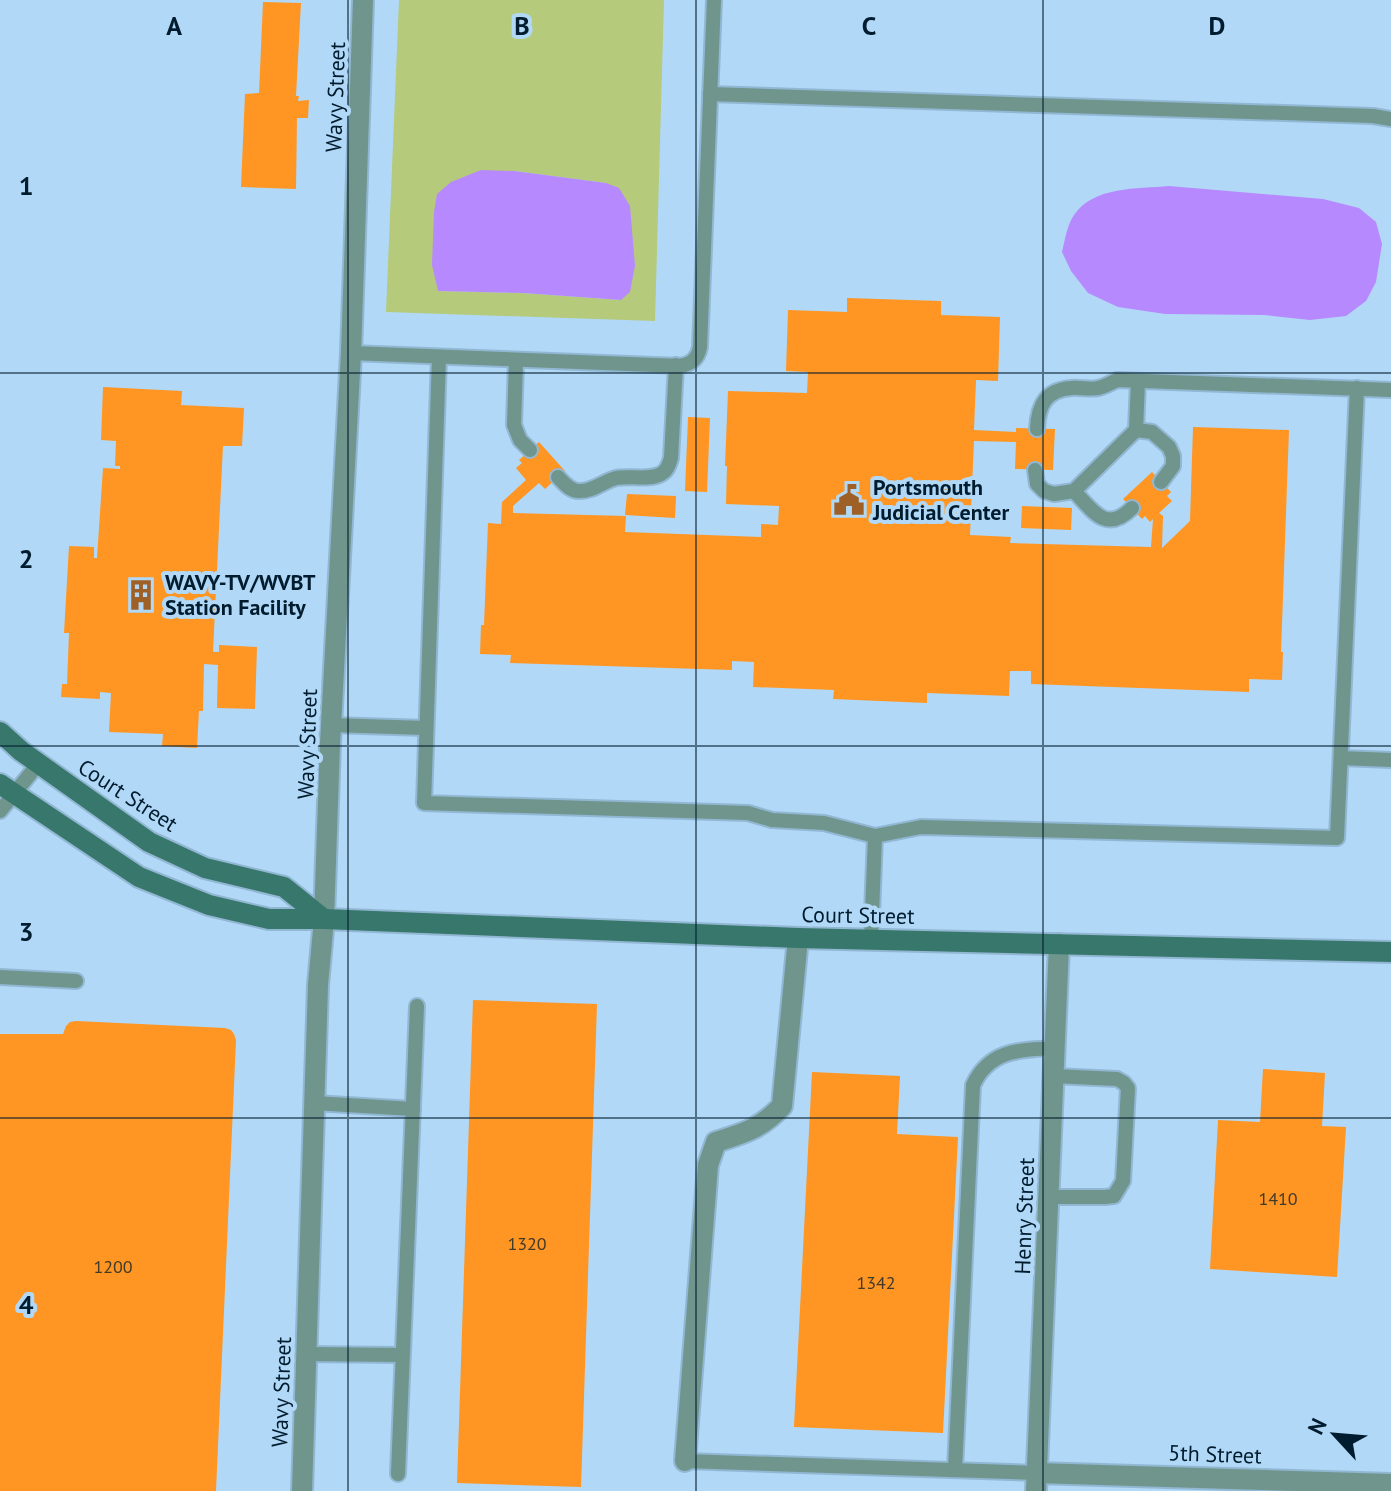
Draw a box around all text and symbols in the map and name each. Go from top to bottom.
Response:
text: A [166,9,182,42]
text: B [514,9,530,42]
text: C [862,9,876,42]
text: D [1209,9,1225,42]
street label: Wavy Street [319,41,351,153]
text: 1 [19,169,33,202]
place label: Portsmouth Judicial Center [872,473,1009,526]
public building icon: Portsmouth Judicial Center [832,483,866,517]
text: 2 [19,542,33,575]
place label: WAVY-TV/WVBT Station Facility [165,568,316,621]
building icon: WAVY-TV/WVBT Station Facility [124,578,158,612]
street label: Wavy Street [291,688,323,800]
street label: Court Street [73,752,184,838]
street label: Court Street [801,900,915,930]
text: 3 [19,915,33,948]
street label: Henry Street [1008,1157,1040,1275]
house number: 1410 [1258,1187,1298,1210]
house number: 1320 [507,1232,547,1255]
house number: 1200 [93,1255,133,1278]
house number: 1342 [856,1271,896,1294]
text: 4 [19,1288,34,1321]
street label: Wavy Street [265,1336,297,1448]
north arrow [1295,1395,1375,1475]
text: N [1301,1414,1333,1439]
street label: 5th Street [1168,1438,1263,1470]

